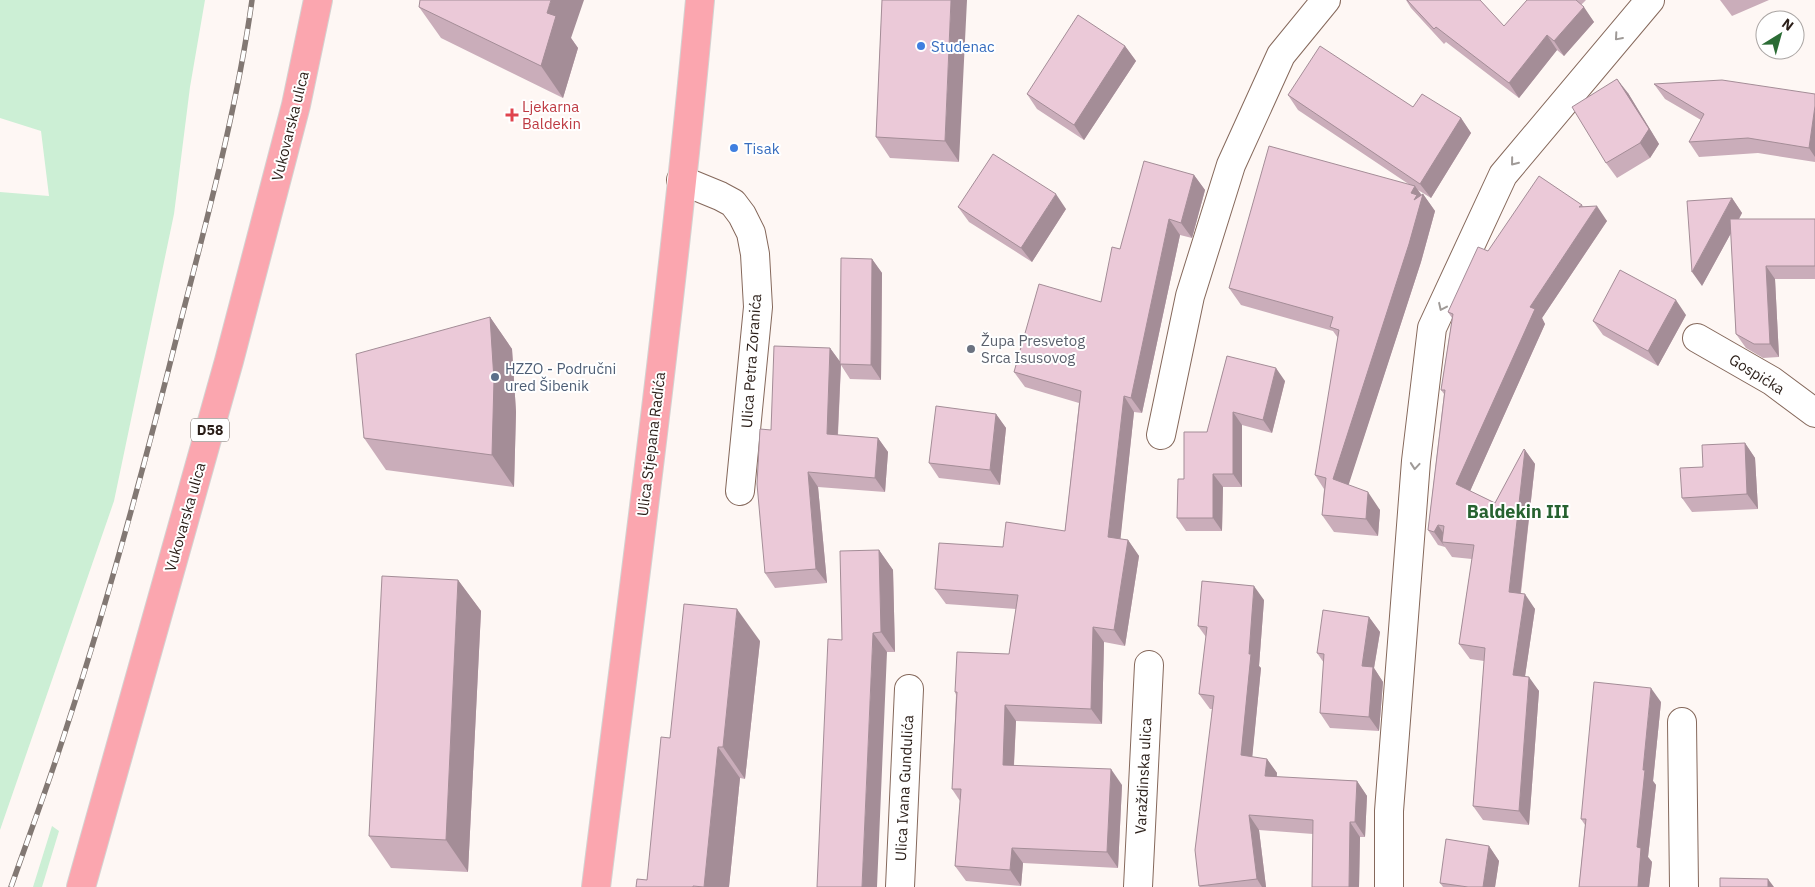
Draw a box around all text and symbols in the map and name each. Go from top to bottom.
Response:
north arrow [1755,10,1805,60]
text: N [1778,14,1797,35]
one-way arrow [1614,31,1623,40]
place label: Studenac [931,37,995,56]
marker: Studenac [915,40,927,52]
street label: Vukovarska ulica [267,69,313,183]
place label: Ljekarna Baldekin [522,97,581,133]
marker: Ljekarna Baldekin [506,109,518,121]
place label: Tisak [744,139,780,158]
marker: Tisak [728,142,740,154]
one-way arrow [1512,156,1520,165]
street label: Ulica Petra Zoranića [737,293,765,429]
one-way arrow [1438,302,1448,311]
place label: Župa Presvetog Srca Isusovog [981,331,1085,367]
marker: Župa Presvetog Srca Isusovog [965,343,977,355]
street label: Gospićka [1726,350,1788,398]
place label: HZZO - Područni ured Šibenik [505,359,616,395]
marker: HZZO - Područni ured Šibenik [489,371,501,383]
street label: Ulica Stjepana Radića [633,371,669,517]
road number: D58 [191,418,229,442]
street label: Vukovarska ulica [160,460,210,574]
one-way arrow [1410,463,1421,471]
district label: Baldekin III [1467,500,1569,523]
street label: Ulica Ivana Gundulića [891,714,917,862]
street label: Varaždinska ulica [1130,717,1156,835]

